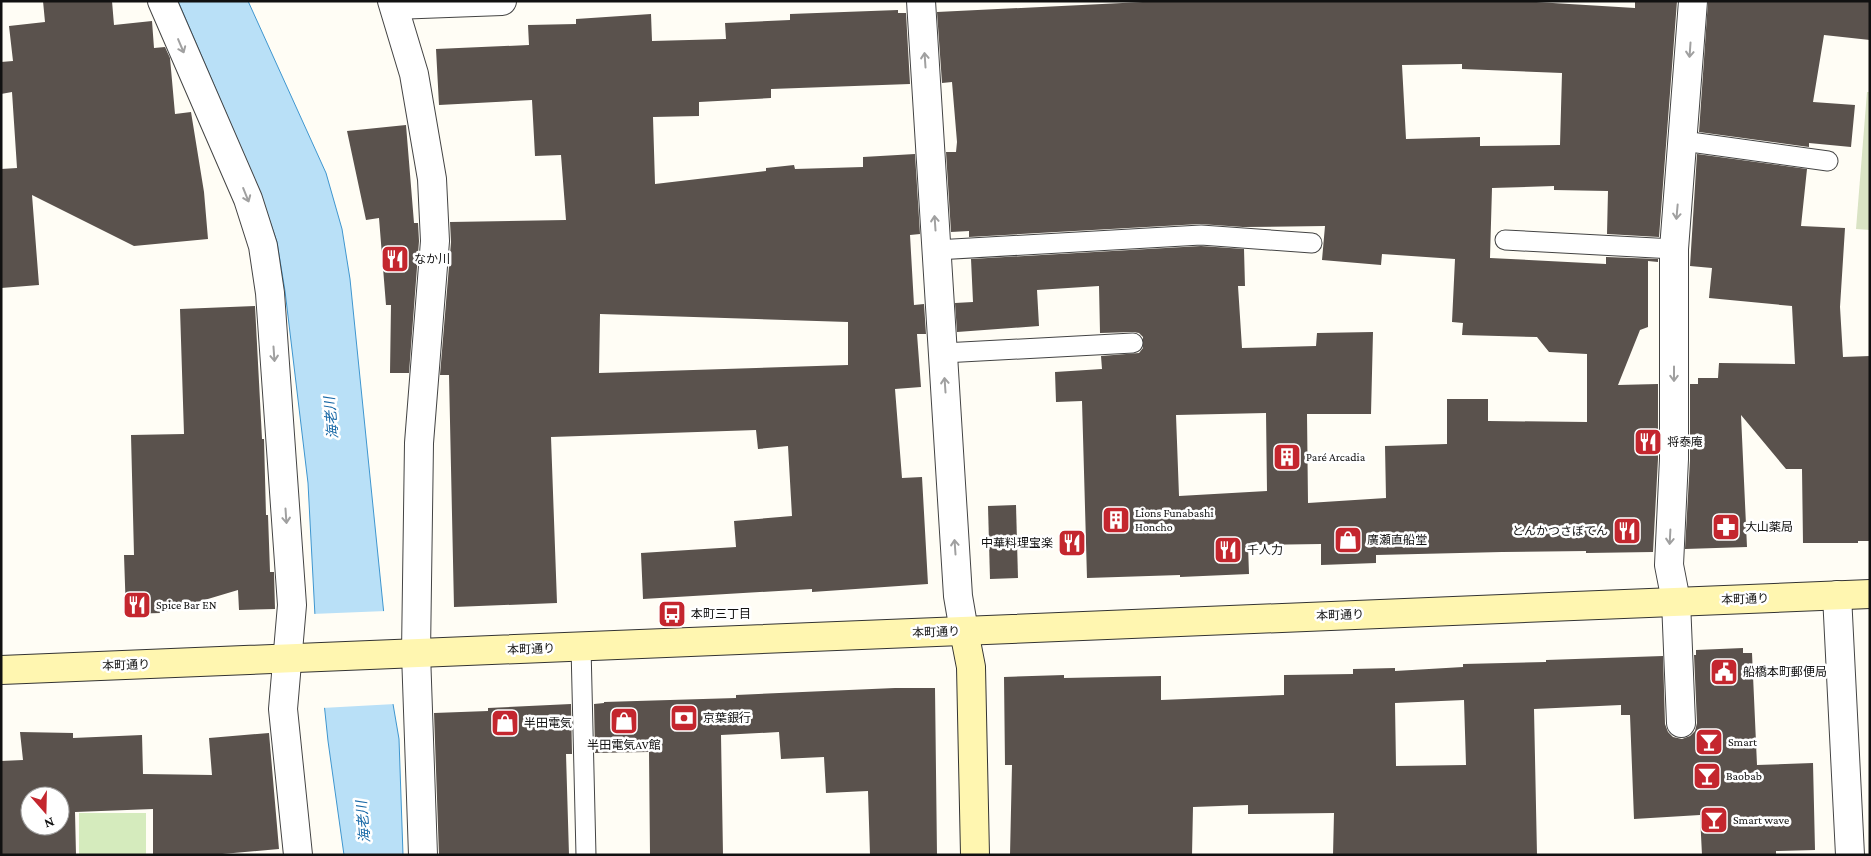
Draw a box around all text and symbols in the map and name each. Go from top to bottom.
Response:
one-way arrow [177,38,187,53]
one-way arrow [1685,42,1694,58]
one-way arrow [920,53,929,69]
one-way arrow [242,187,251,202]
one-way arrow [1672,204,1682,220]
one-way arrow [930,215,939,231]
restaurant icon: なか川 [380,244,410,274]
place label: なか川 [414,252,450,266]
one-way arrow [269,346,279,362]
one-way arrow [1669,366,1679,382]
one-way arrow [940,377,949,393]
water label: 海老川 [321,394,341,440]
restaurant icon: 将泰庵 [1633,427,1663,457]
place label: 将泰庵 [1667,435,1703,449]
building icon: Paré Arcadia [1272,442,1302,472]
place label: Paré Arcadia [1306,450,1366,464]
building icon: Lions Funabashi Honcho [1101,505,1131,535]
place label: Lions Funabashi Honcho [1135,506,1214,534]
one-way arrow [281,508,290,524]
pharmacy icon: 大山薬局 [1711,512,1741,542]
restaurant icon: とんかつさぼてん [1612,516,1642,546]
place label: 大山薬局 [1745,520,1793,534]
place label: とんかつさぼてん [1512,524,1608,538]
shop icon: 廣瀬直船堂 [1333,525,1363,555]
restaurant icon: 中華料理宝楽 [1057,528,1087,558]
one-way arrow [1665,528,1675,544]
place label: 廣瀬直船堂 [1367,533,1427,547]
restaurant icon: 千人力 [1213,535,1243,565]
place label: 中華料理宝楽 [981,536,1053,550]
one-way arrow [950,539,959,555]
place label: 千人力 [1247,543,1283,557]
restaurant icon: Spice Bar EN [122,590,152,620]
street label: 本町通り [1721,591,1769,607]
place label: Spice Bar EN [156,598,217,612]
bus stop icon: 本町三丁目 [657,599,687,629]
place label: 本町三丁目 [691,607,751,621]
street label: 本町通り [1316,607,1364,623]
street label: 本町通り [912,624,960,640]
street label: 本町通り [507,641,555,657]
street label: 本町通り [102,657,150,673]
public building icon: 船橋本町郵便局 [1709,657,1739,687]
place label: 船橋本町郵便局 [1743,665,1827,679]
bank icon: 京葉銀行 [669,703,699,733]
shop icon: 半田電気AV館 [609,706,639,736]
shop icon: 半田電気 [490,708,520,738]
place label: 京葉銀行 [703,711,751,725]
place label: 半田電気 [524,716,572,730]
bar icon: Smart [1694,727,1724,757]
place label: Smart [1728,735,1758,749]
place label: 半田電気AV館 [587,738,661,752]
bar icon: Baobab [1692,761,1722,791]
place label: Baobab [1726,769,1762,783]
north arrow [20,786,70,836]
water label: 海老川 [353,798,373,844]
bar icon: Smart wave [1699,805,1729,835]
place label: Smart wave [1733,813,1789,827]
text: N [42,814,57,833]

